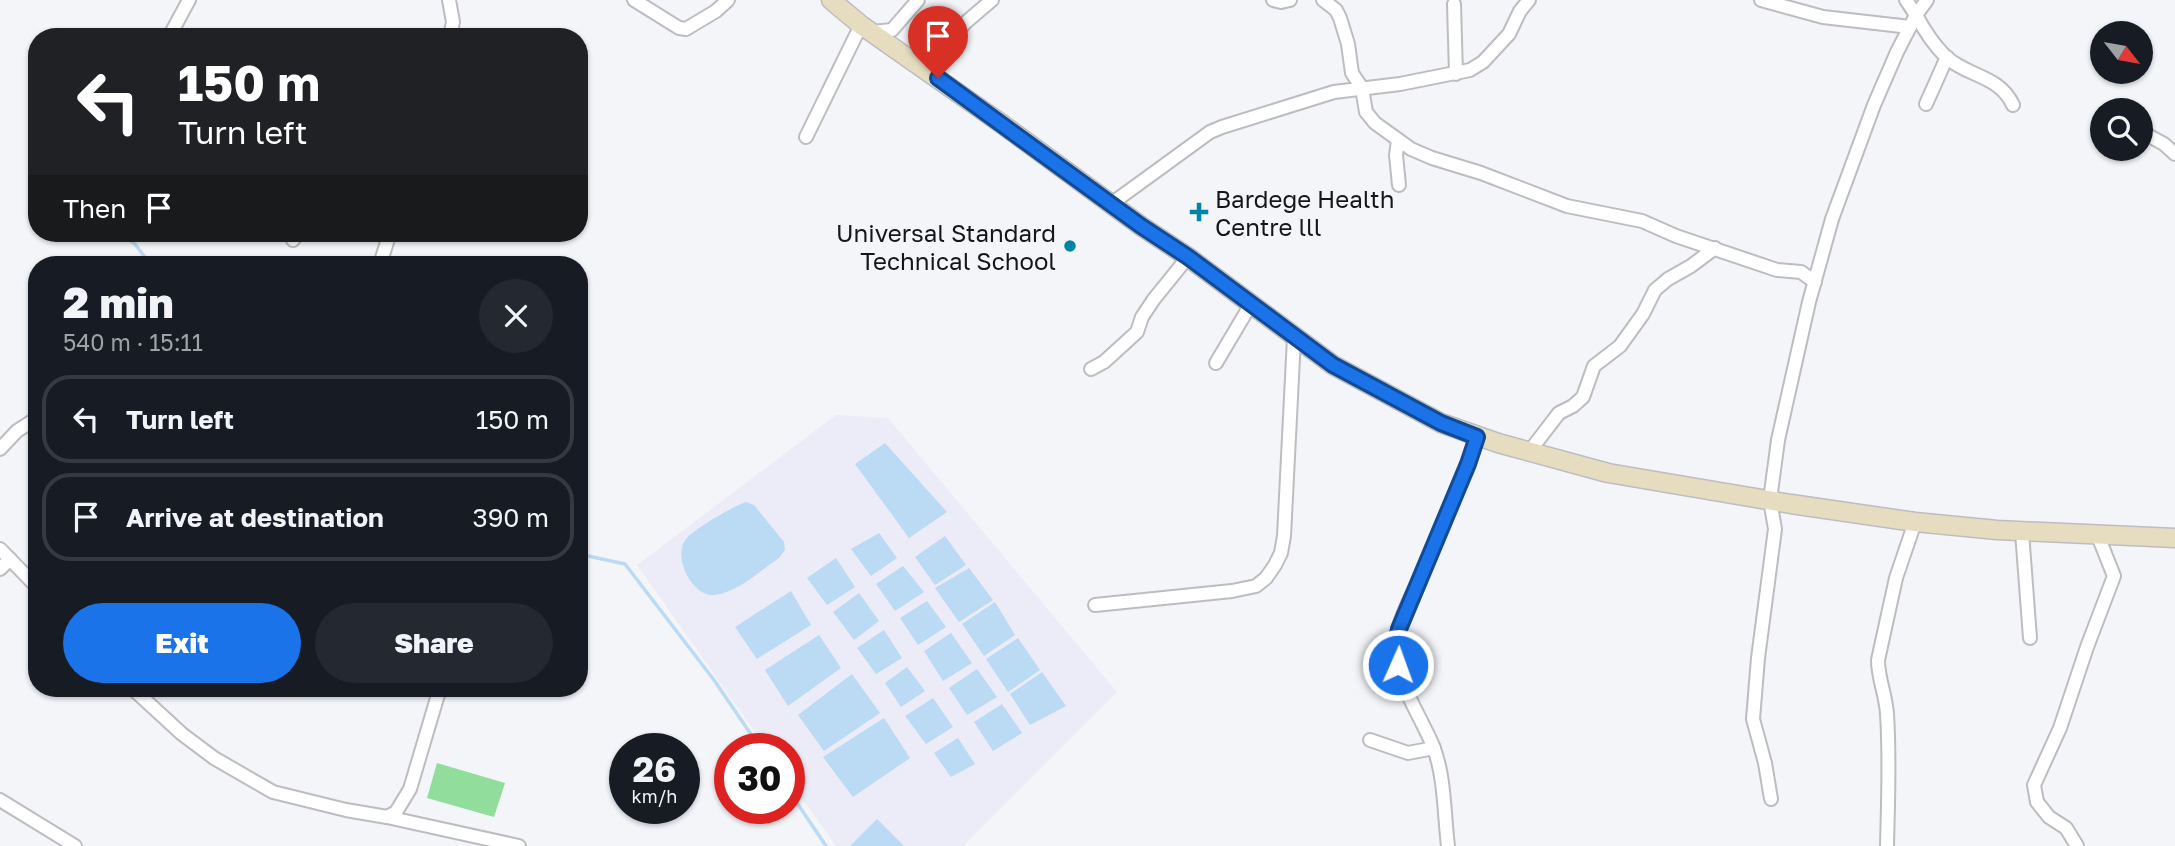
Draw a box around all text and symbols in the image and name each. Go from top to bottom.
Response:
pin [908,6,968,78]
icon: arrive [919,17,957,55]
north arrow [2090,21,2152,84]
map controls [2090,21,2153,161]
text: 150 m [178,53,320,112]
icon: left [63,56,154,147]
button: search [2090,98,2153,161]
text: Turn left [178,113,307,151]
place label: Bardege Health Centre lll [1215,184,1394,241]
icon: arrive [140,189,178,227]
text: Then [63,193,126,224]
marker: Bardege Health Centre lll [1189,202,1209,222]
place label: Universal Standard Technical School [836,218,1056,275]
marker: Universal Standard Technical School [1062,238,1078,254]
text: 2 min [63,277,174,327]
button: close [479,279,553,353]
text: 540 m · 15:11 [63,328,203,356]
icon: left [67,400,105,438]
text: Turn left [126,404,234,435]
text: 150 m [476,404,549,435]
icon: arrive [67,498,105,536]
text: Arrive at destination [126,502,384,533]
text: 390 m [472,502,549,533]
button: Exit [63,603,301,683]
button: Share [315,603,553,683]
position arrow [1361,628,1435,702]
speed limit sign: 30 [714,733,805,824]
text: 26 [633,748,676,790]
text: km/h [632,785,677,807]

